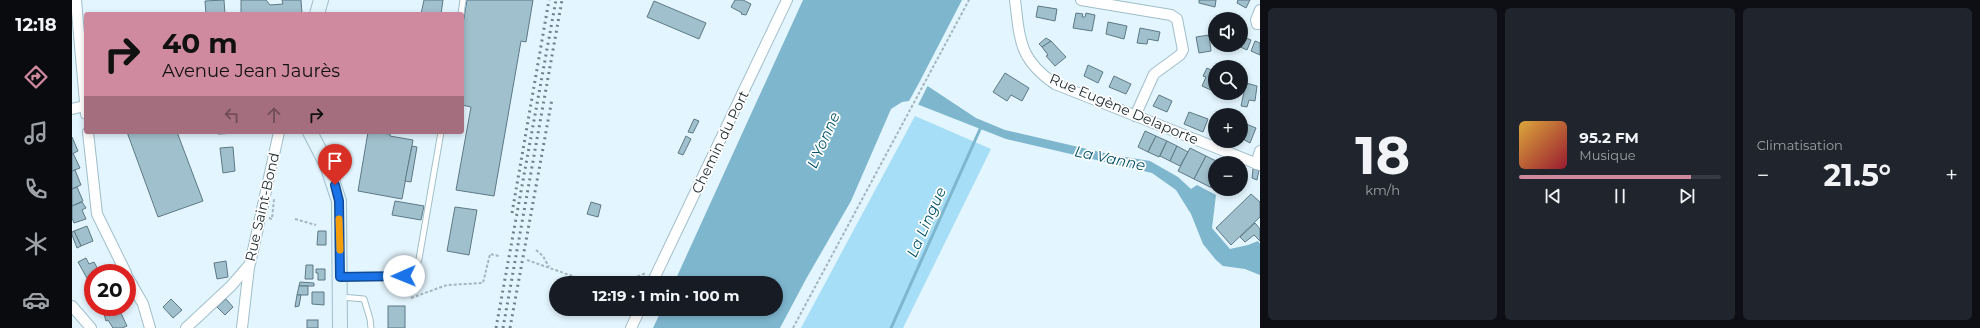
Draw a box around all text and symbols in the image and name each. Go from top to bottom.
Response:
map controls [1208,12,1248,196]
button: sound [1208,12,1248,52]
text: 12:18 [15,14,57,36]
text: 40 m [162,26,238,60]
icon: right [96,28,148,80]
text: Avenue Jean Jaurès [162,60,340,82]
button: search [1208,60,1248,100]
icon: directions [22,63,50,91]
street label: Rue Eugène Delaporte [1047,69,1201,149]
street label: Chemin du Port [687,87,753,196]
icon: left [221,104,243,126]
icon: ahead [263,104,285,126]
icon: right [305,104,327,126]
button: + [1208,108,1248,148]
water label: L'Yonne [802,109,844,171]
icon: music [22,119,50,147]
text: 18 [1355,124,1410,187]
text: 95.2 FM [1579,128,1639,147]
text: Climatisation [1757,137,1843,153]
water label: La Vanne [1073,141,1147,175]
pin [318,144,352,185]
text: Musique [1579,147,1636,163]
icon: arrive [324,150,346,172]
street label: Rue Saint-Bond [241,151,283,263]
button: − [1208,156,1248,196]
text: 21.5° [1824,157,1891,194]
text: − [1757,162,1769,189]
text: + [1945,162,1958,189]
icon: phone [22,175,50,203]
text: km/h [1365,182,1400,198]
water label: La Lingue [902,184,950,260]
icon: previous [1542,185,1564,207]
icon: pause [1609,185,1631,207]
icon: next [1676,185,1698,207]
icon: climate [22,230,50,258]
position arrow [383,255,425,297]
speed limit sign: 20 [84,264,136,316]
icon: car [22,286,50,314]
text: 12:19 · 1 min · 100 m [592,286,740,305]

